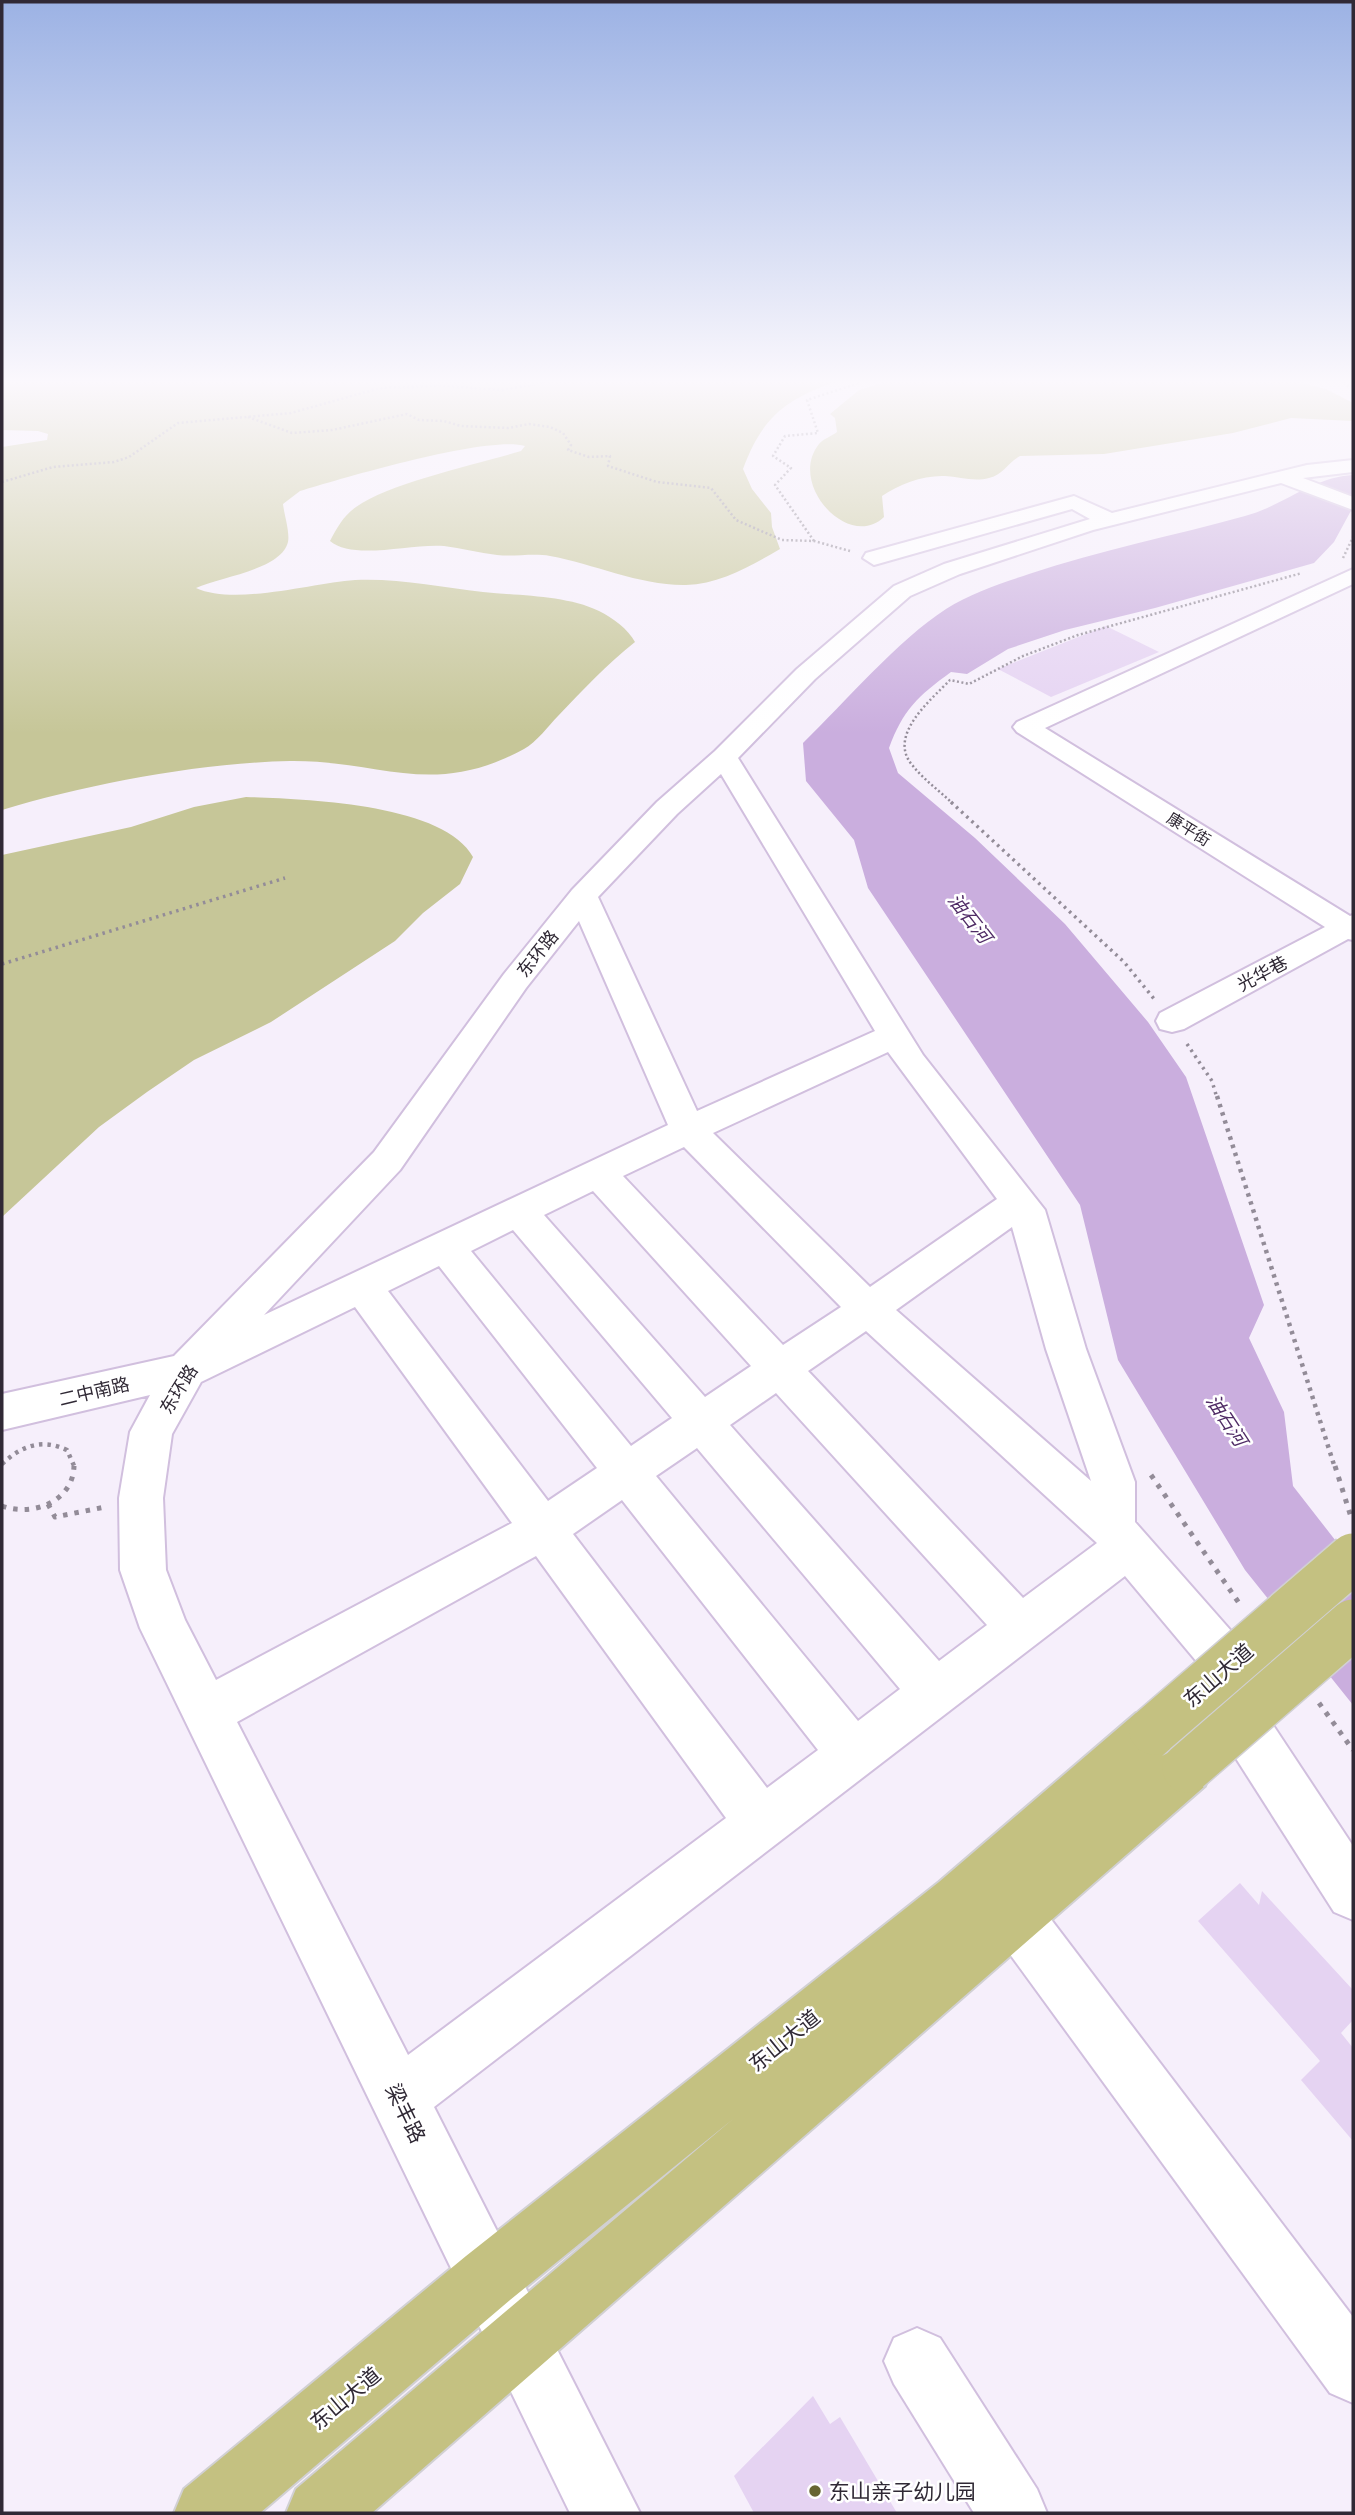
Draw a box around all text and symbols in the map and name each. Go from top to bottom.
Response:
street label: 康平街 [1163,807,1215,851]
water label: 油石河 [942,888,1000,952]
street label: 东环路 [511,924,563,982]
street label: 光华巷 [1233,950,1291,996]
street label: 东环路 [154,1360,202,1418]
street label: 二中南路 [56,1371,132,1411]
water label: 油石河 [1201,1389,1256,1454]
street label: 东山大道 [1177,1637,1259,1713]
street label: 东山大道 [743,2003,825,2077]
street label: 梁丰路 [380,2079,432,2147]
street label: 东山大道 [304,2360,386,2436]
place label: 东山亲子幼儿园 [829,2477,976,2505]
marker: 东山亲子幼儿园 [807,2483,823,2499]

